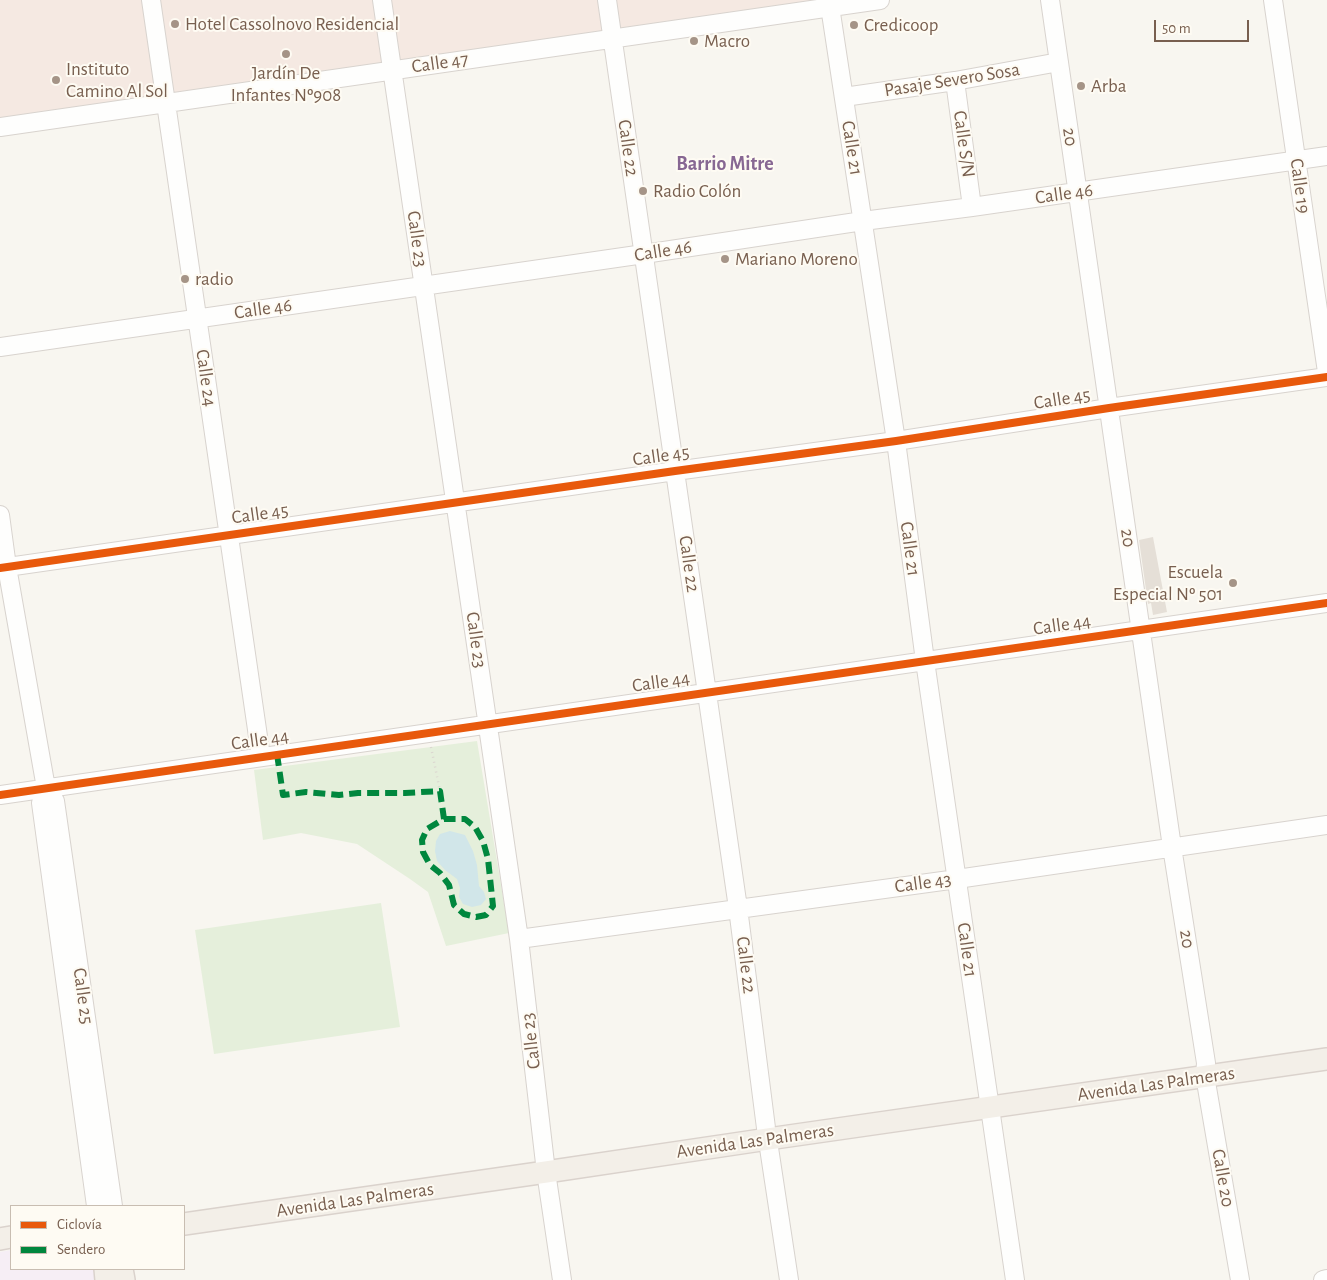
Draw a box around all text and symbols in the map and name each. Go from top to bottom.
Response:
scale bar [1157,10,1252,42]
place label: Hotel Cassolnovo Residencial [185,13,399,35]
place label: Credicoop [864,14,938,36]
marker: Hotel Cassolnovo Residencial [169,18,181,30]
marker: Credicoop [848,19,860,31]
text: 50 m [1162,21,1191,36]
place label: Macro [704,30,750,52]
marker: Macro [688,35,700,47]
marker: Jardín De Infantes Nº908 [280,48,292,60]
street label: Calle 47 [410,48,470,78]
place label: Instituto Camino Al Sol [66,58,168,102]
street label: Pasaje Severo Sosa [883,58,1021,102]
place label: Jardín De Infantes Nº908 [231,62,341,106]
marker: Instituto Camino Al Sol [50,74,62,86]
place label: Arba [1091,75,1126,97]
marker: Arba [1075,80,1087,92]
street label: Calle S/N [948,109,980,179]
street label: Calle 22 [613,118,643,178]
street label: Calle 21 [836,119,868,177]
street label: 20 [1057,126,1083,148]
district label: Barrio Mitre [676,152,774,176]
street label: Calle 19 [1285,157,1315,215]
street label: Calle 46 [1034,179,1094,209]
place label: Radio Colón [653,180,741,202]
marker: Radio Colón [637,185,649,197]
street label: Calle 23 [402,209,432,269]
street label: Calle 46 [633,235,693,267]
place label: Mariano Moreno [735,248,858,270]
marker: Mariano Moreno [719,253,731,265]
place label: radio [195,268,233,290]
marker: radio [179,273,191,285]
street label: Calle 46 [233,294,293,324]
street label: Calle 24 [191,348,221,408]
street label: Calle 45 [1032,383,1092,415]
street label: Calle 45 [631,441,691,471]
street label: Calle 45 [230,499,290,529]
street label: Calle 21 [895,520,925,578]
street label: 20 [1115,527,1141,549]
street label: Calle 22 [674,534,704,594]
place label: Escuela Especial Nº 501 [1113,561,1223,605]
marker: Escuela Especial Nº 501 [1227,577,1239,589]
street label: Calle 23 [461,610,491,670]
street label: Calle 44 [1032,610,1092,640]
street label: Calle 44 [631,667,691,697]
street label: Calle 44 [230,725,290,755]
street label: Calle 43 [893,868,953,898]
street label: Calle 21 [952,921,982,979]
street label: 20 [1174,928,1200,950]
street label: Calle 22 [731,935,761,995]
street label: Calle 25 [68,966,98,1026]
street label: Calle 23 [516,1012,546,1070]
street label: Avenida Las Palmeras [1076,1062,1236,1106]
street label: Avenida Las Palmeras [675,1119,835,1163]
street label: Calle 20 [1207,1147,1239,1209]
street label: Avenida Las Palmeras [275,1178,435,1222]
legend [10,1205,185,1270]
text: Ciclovía [57,1217,102,1232]
text: Sendero [57,1242,105,1257]

